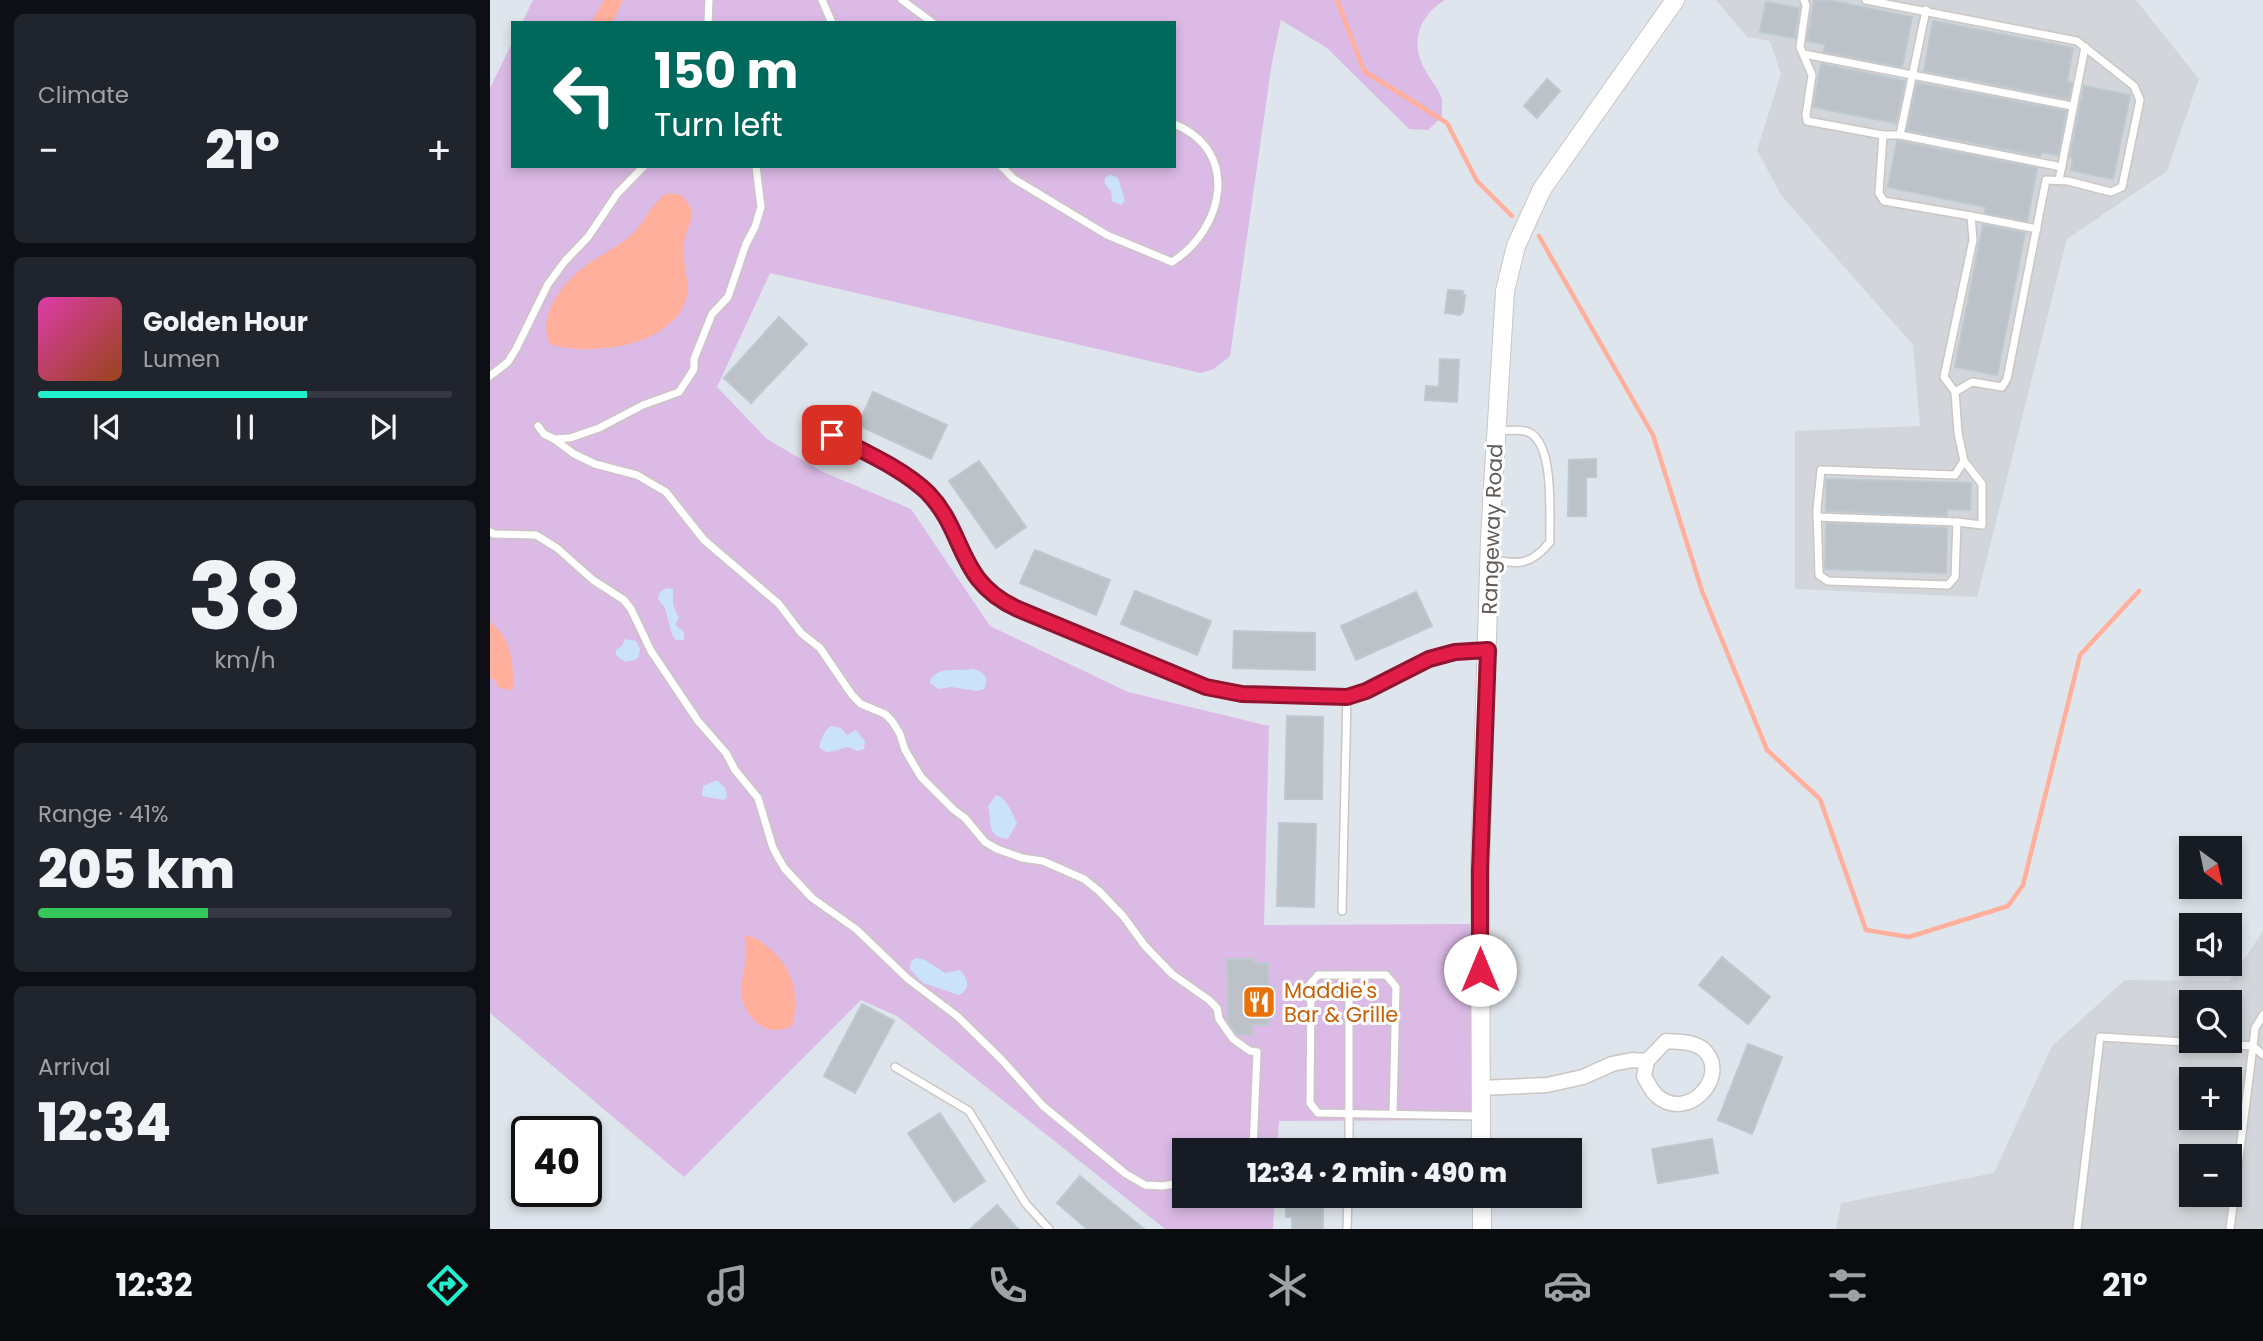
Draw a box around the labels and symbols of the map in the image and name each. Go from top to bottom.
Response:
pin [802,405,862,465]
street label: Rangeway Road [1475,443,1509,615]
north arrow [2179,836,2242,900]
position arrow [1443,933,1517,1007]
place label: Maddie's Bar & Grille [1284,976,1398,1029]
restaurant icon: Maddie's Bar & Grille [1240,983,1278,1021]
speed limit sign: 40 [511,1116,602,1207]

